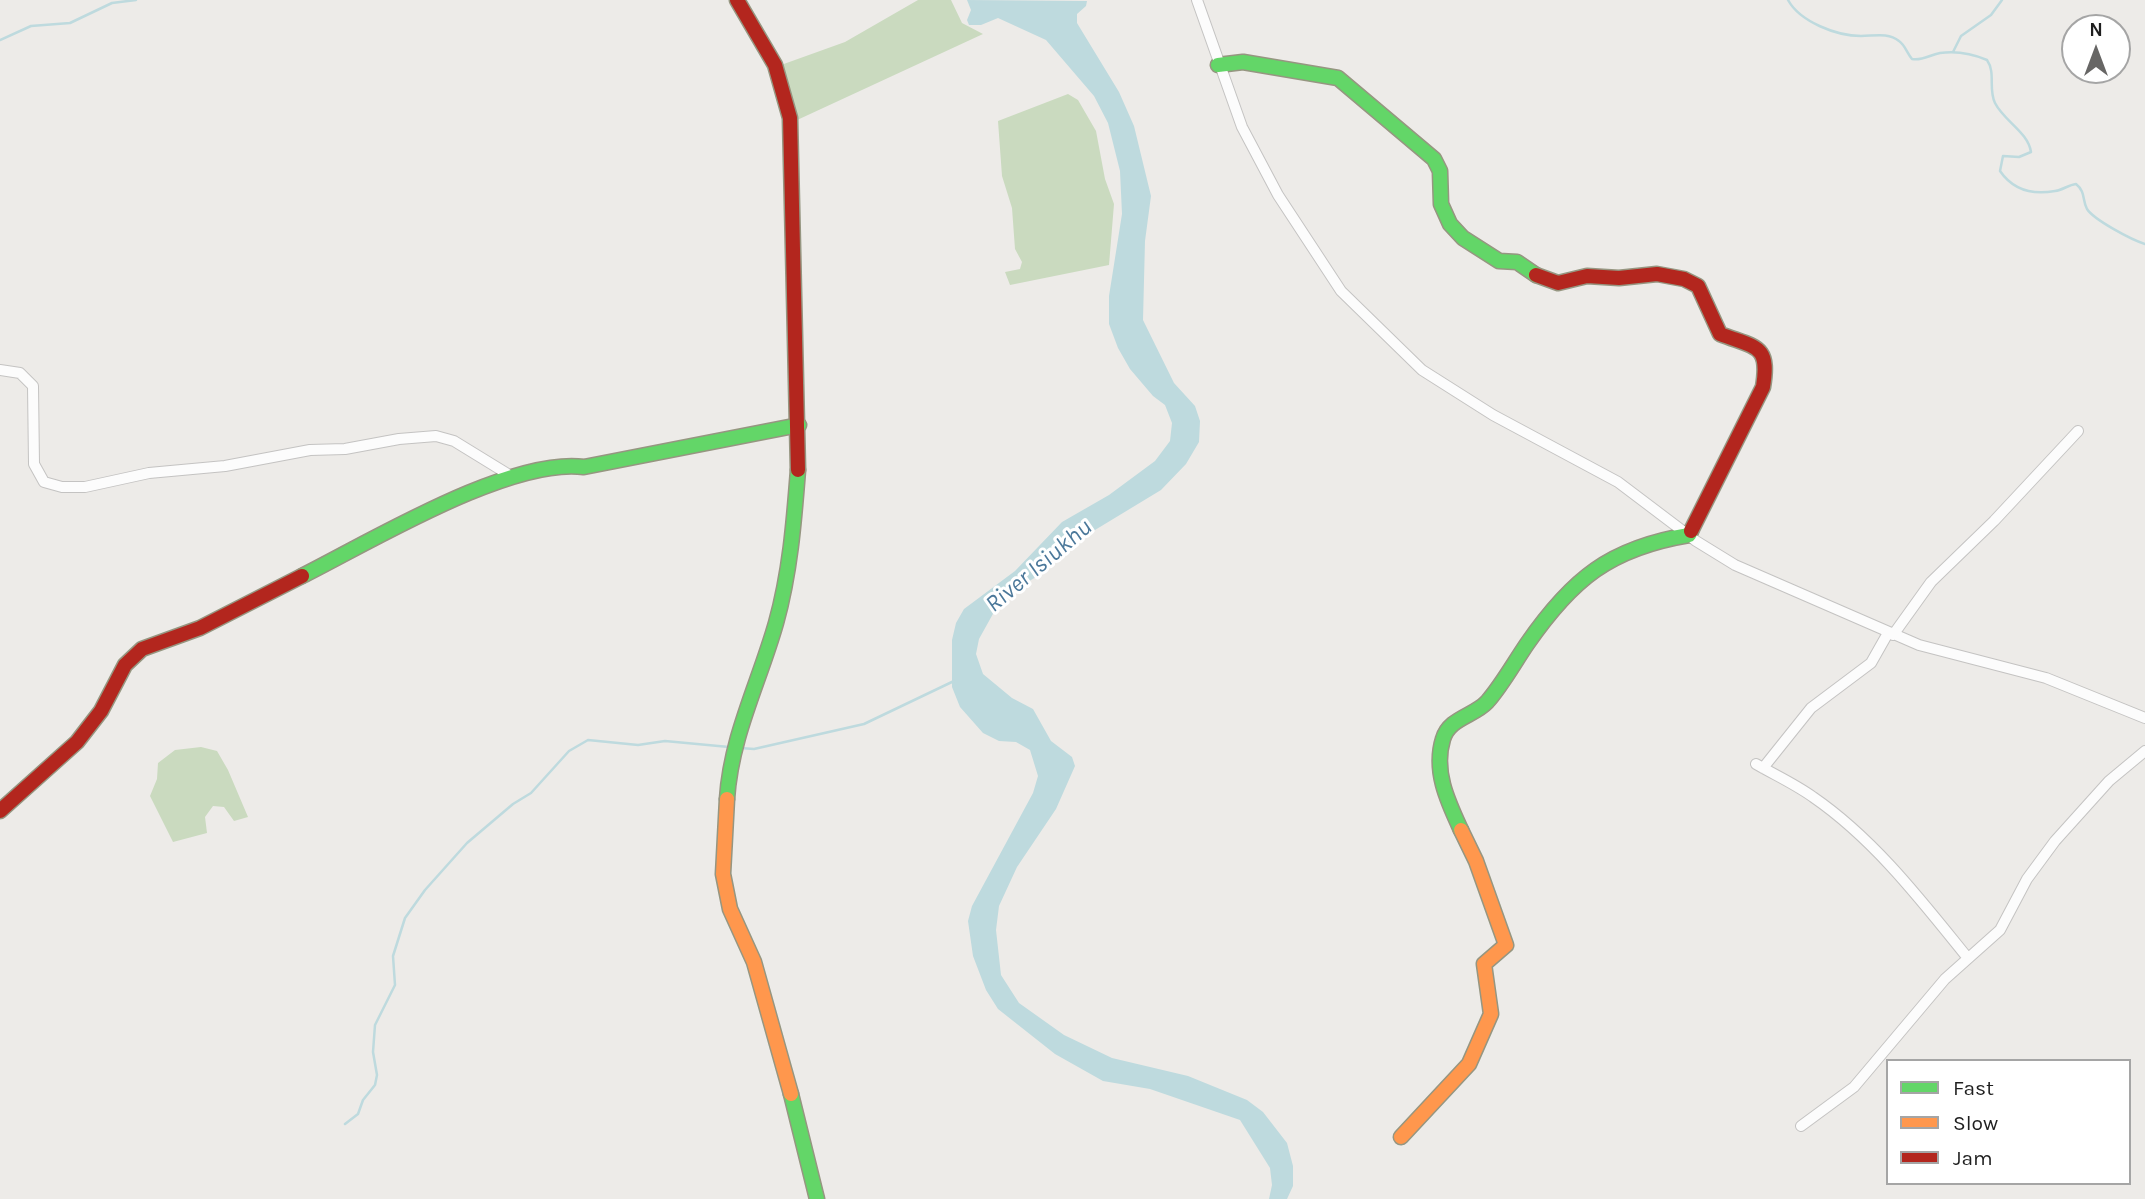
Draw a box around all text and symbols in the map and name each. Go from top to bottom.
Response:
north arrow [2061,14,2131,84]
text: N [2089,19,2103,41]
water label: River Isiukhu [980,513,1098,619]
legend [1886,1059,2131,1185]
text: Fast [1953,1076,1994,1100]
text: Slow [1953,1111,1998,1135]
text: Jam [1953,1146,1993,1170]

